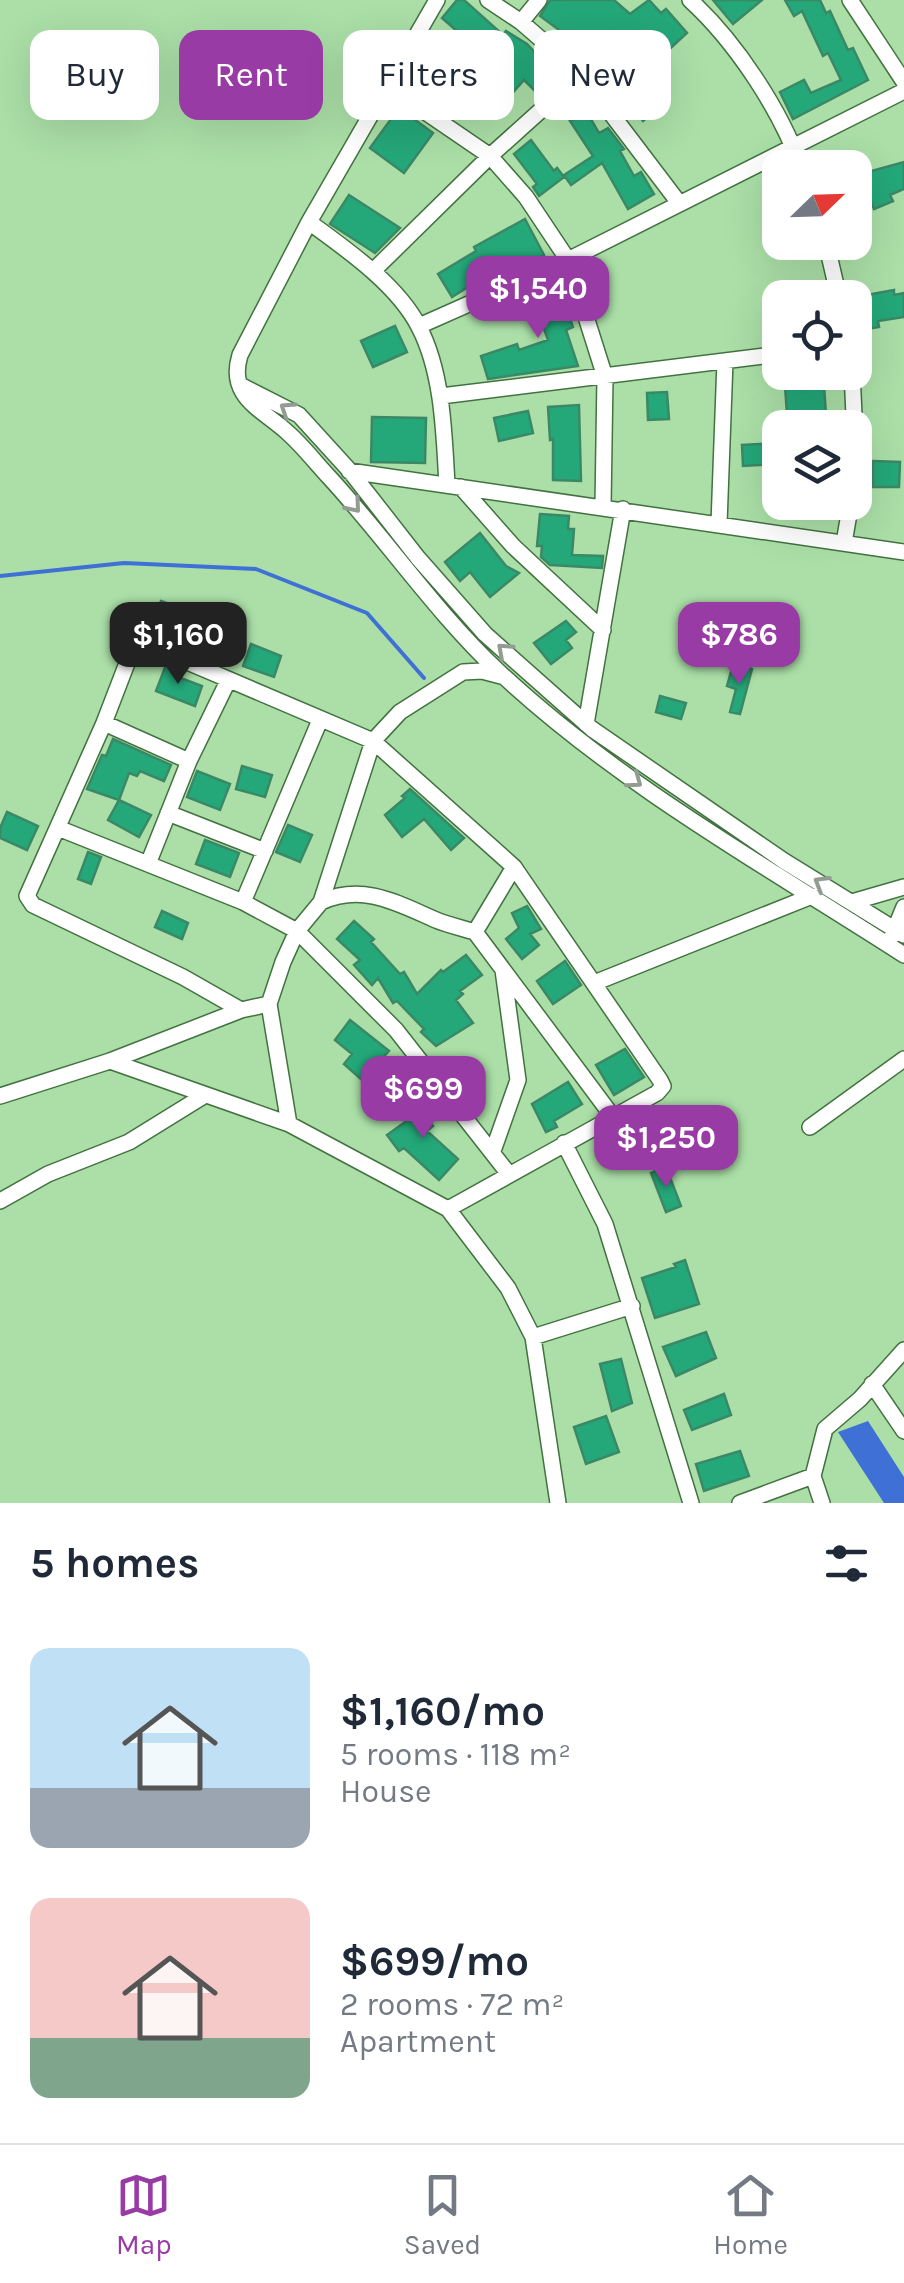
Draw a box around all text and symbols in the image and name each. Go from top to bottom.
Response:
chip: Buy [30,30,159,120]
chip: Rent [179,30,323,120]
chip: Filters [343,30,514,120]
chip: New [534,30,671,120]
north arrow [762,150,872,260]
map controls [762,150,872,520]
pin: $1,540 [457,256,619,341]
text: $1,540 [488,270,588,307]
button: locate [762,280,872,390]
one-way arrow [280,403,298,422]
button: layers [762,410,872,520]
one-way arrow [342,494,360,512]
pin: $1,160 [97,602,259,687]
pin: $786 [680,602,798,687]
text: $1,160 [132,616,224,653]
text: $786 [700,616,778,653]
one-way arrow [497,644,516,662]
one-way arrow [623,768,642,787]
one-way arrow [814,877,832,896]
pin: $699 [364,1056,482,1141]
text: $699 [383,1070,463,1107]
pin: $1,250 [585,1105,747,1190]
text: $1,250 [616,1119,716,1156]
icon: filters [819,1536,874,1591]
text: 5 homes [30,1538,199,1588]
text: $1,160/mo [340,1686,545,1736]
icon: home [110,1688,230,1808]
text: 5 rooms · 118 m² [340,1736,571,1773]
text: House [340,1773,432,1810]
text: $699/mo [340,1936,529,1986]
icon: home [110,1938,230,2058]
text: 2 rooms · 72 m² [340,1986,564,2023]
text: Apartment [340,2023,496,2060]
tab: Map [116,2168,172,2261]
tab: Saved [404,2168,481,2261]
tab: Home [713,2168,788,2261]

